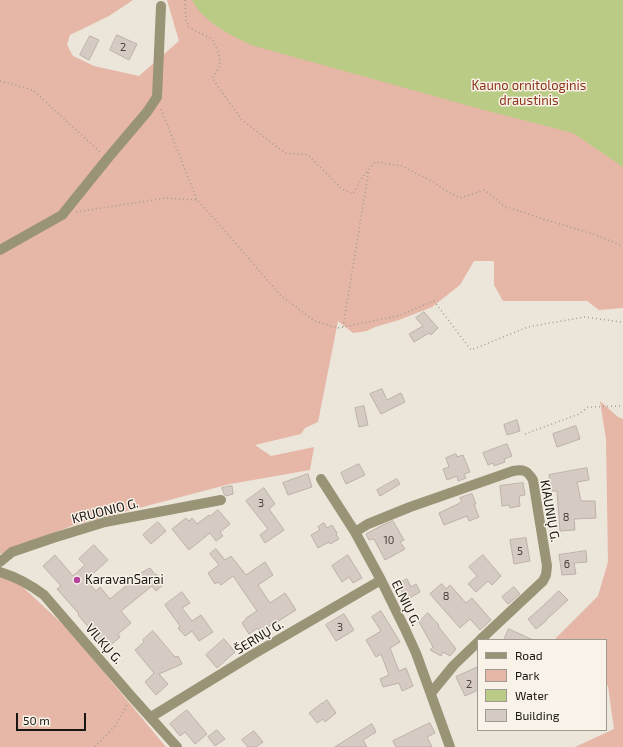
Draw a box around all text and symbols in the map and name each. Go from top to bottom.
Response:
house number: 2 [120,40,126,54]
park label: Kauno ornitologinis draustinis [472,78,586,109]
street label: KIAUNIŲ G. [537,479,563,543]
street label: KRUONIO G. [70,495,140,527]
house number: 3 [258,496,264,510]
house number: 8 [563,510,569,524]
house number: 10 [383,533,395,547]
house number: 5 [517,544,523,558]
house number: 6 [564,557,570,571]
place label: KaravanSarai [85,572,164,588]
marker: KaravanSarai [72,575,82,585]
street label: ELNIŲ G. [388,577,424,629]
house number: 8 [443,589,449,603]
street label: ŠERNŲ G. [232,616,286,658]
house number: 3 [337,620,343,634]
street label: VILKŲ G. [82,621,126,667]
legend [477,639,607,731]
text: Road [515,648,543,662]
text: Park [515,668,540,682]
house number: 2 [466,677,472,691]
text: Water [515,688,549,702]
scale bar [18,705,88,731]
text: Building [515,708,559,722]
text: 50 m [23,713,50,727]

